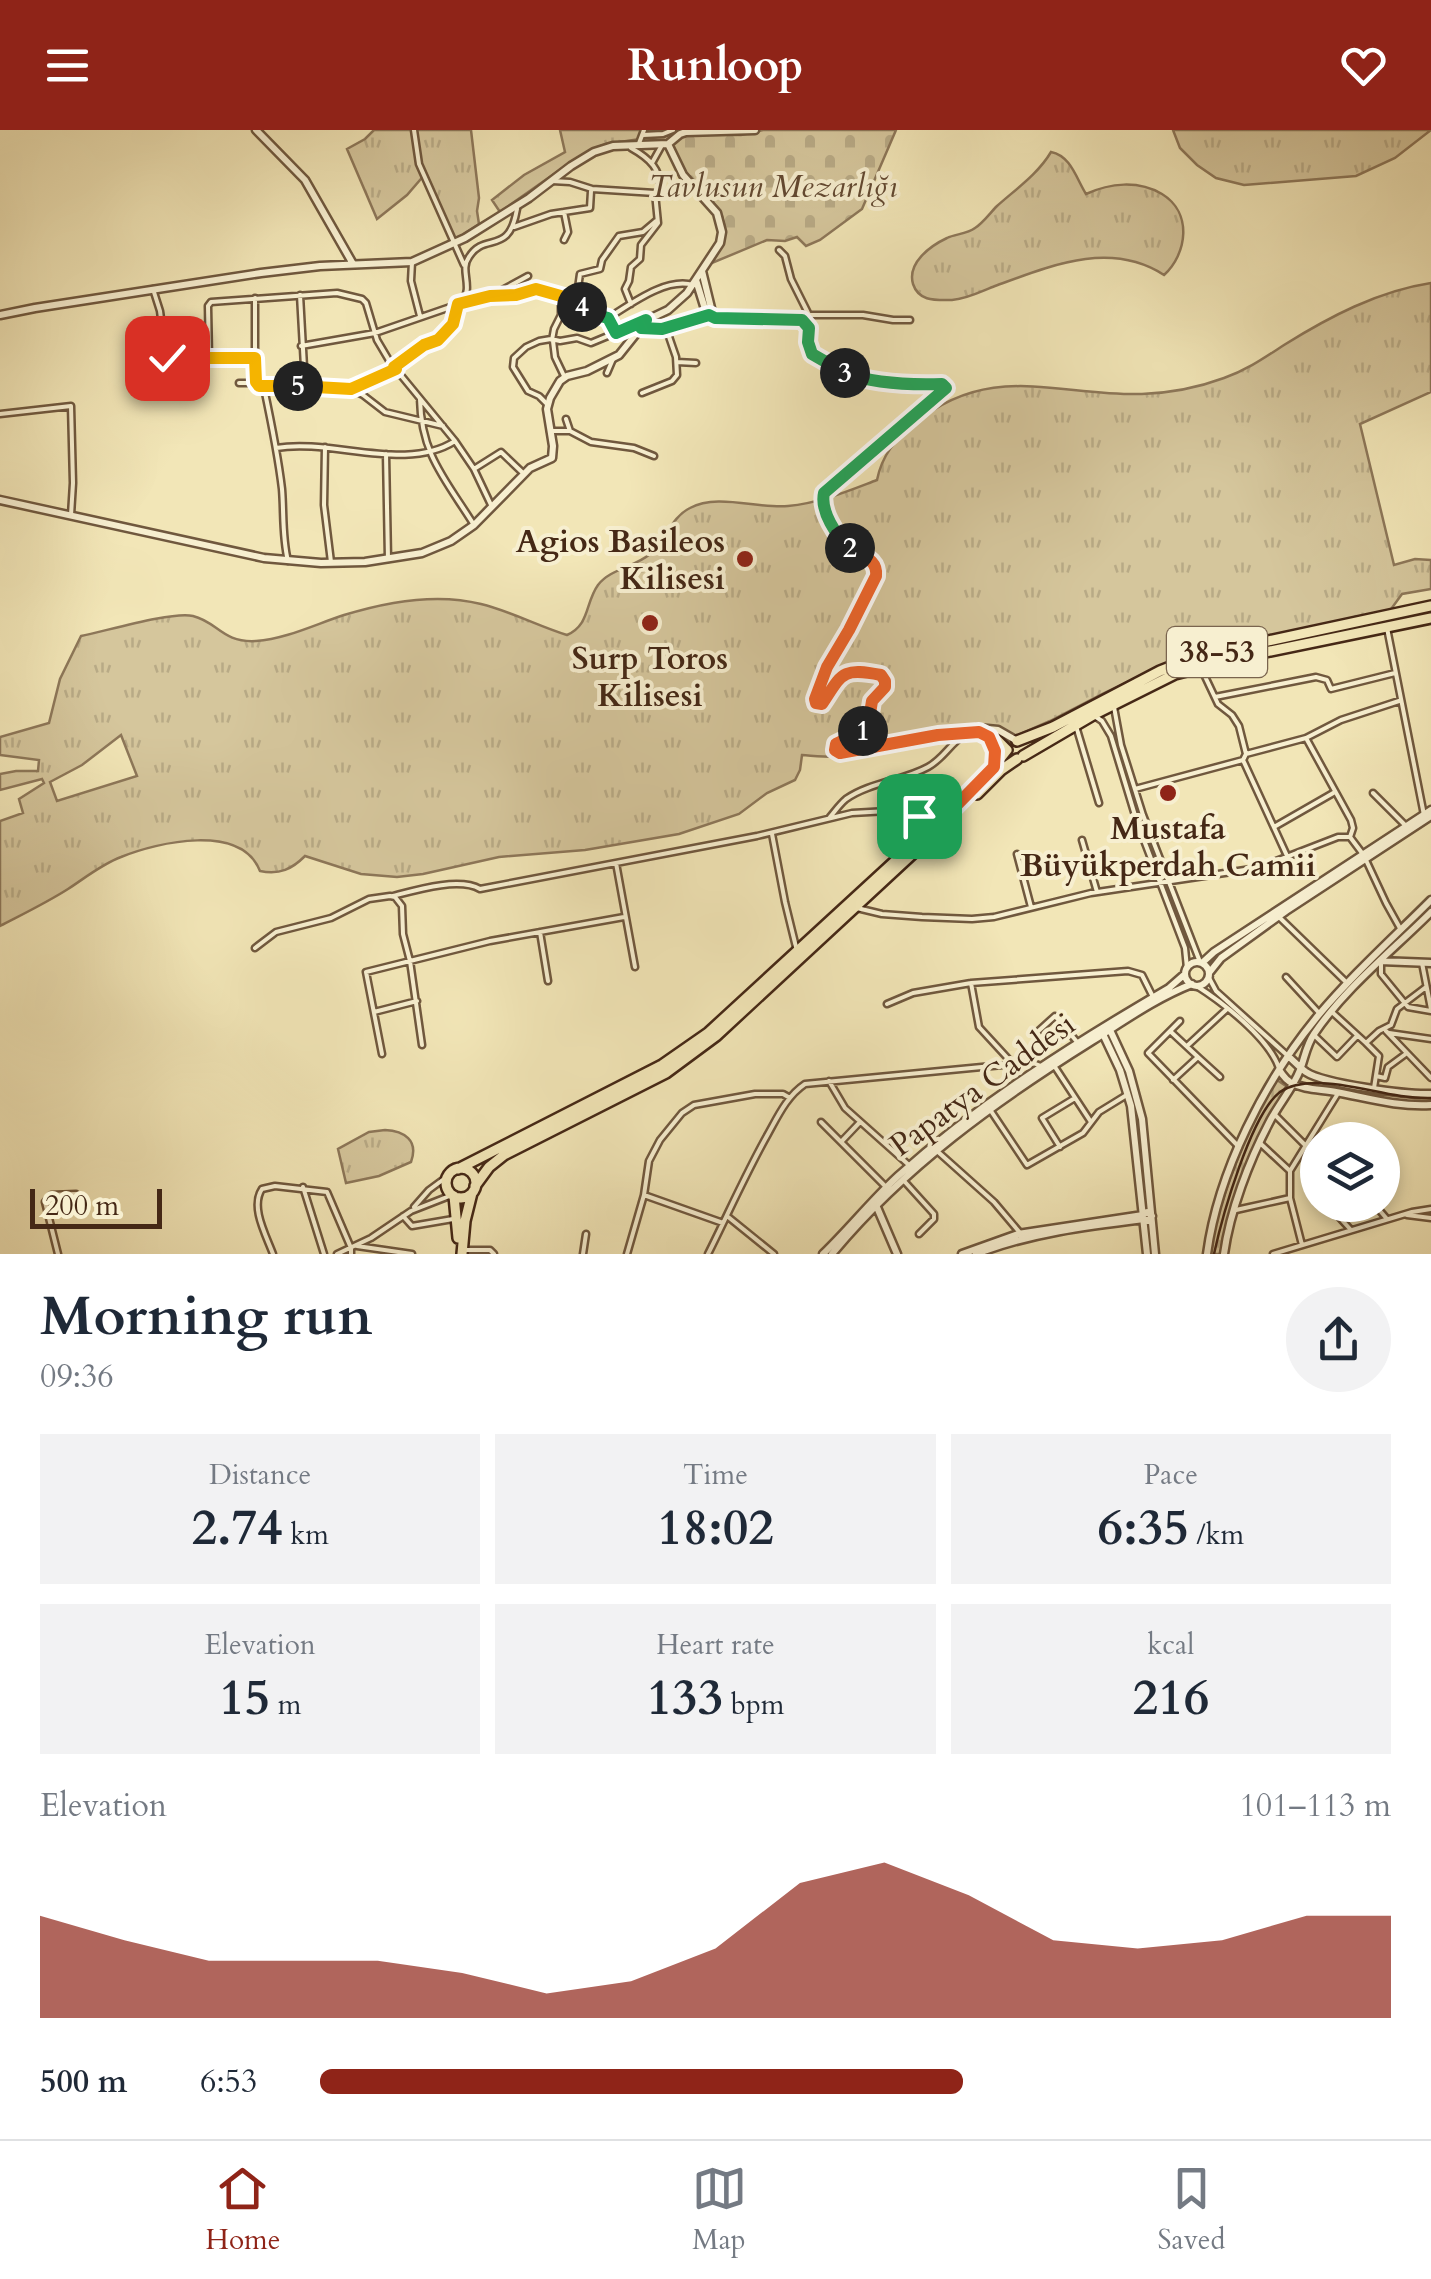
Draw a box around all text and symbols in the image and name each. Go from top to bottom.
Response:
text: Runloop [627,35,804,96]
icon: menu [40,38,95,93]
icon: heart [1336,38,1391,93]
park label: Tavlusun Mezarlığı [649,165,898,209]
pin: 4 [557,282,607,332]
text: 4 [575,288,589,326]
pin [125,316,210,401]
icon: check [140,331,195,386]
pin: 3 [820,348,870,398]
text: 3 [838,354,852,392]
pin: 5 [273,361,323,411]
text: 5 [291,367,305,405]
place label: Agios Basileos Kilisesi [516,520,725,601]
pin: 2 [825,523,875,573]
text: 2 [843,529,857,567]
marker: Agios Basileos Kilisesi [734,548,756,570]
marker: Surp Toros Kilisesi [639,612,661,634]
road number: 38-53 [1167,627,1267,677]
place label: Surp Toros Kilisesi [572,637,728,718]
pin: 1 [838,706,888,756]
text: 1 [856,712,870,750]
pin [877,774,962,859]
marker: Mustafa Büyükperdah Camii [1157,782,1179,804]
icon: arrive [892,789,947,844]
place label: Mustafa Büyükperdah Camii [1020,807,1316,888]
street label: Papatya Caddesi [881,1002,1084,1167]
map controls [1300,1122,1400,1222]
button: layers [1300,1122,1400,1222]
scale bar [30,1184,162,1228]
text: 200 m [45,1187,119,1225]
text: Morning run [40,1280,373,1354]
button: share [1286,1287,1391,1392]
text: 09:36 [40,1355,114,1399]
text: Distance [209,1456,311,1494]
text: Time [683,1456,748,1494]
text: Pace [1144,1456,1198,1494]
text: 2.74 [191,1494,283,1562]
text: 18:02 [657,1494,774,1562]
text: 6:35 [1098,1494,1189,1562]
text: km [283,1516,329,1554]
text: /km [1189,1516,1244,1554]
text: Elevation [205,1626,316,1664]
text: Heart rate [656,1626,775,1664]
text: kcal [1147,1626,1194,1664]
text: 15 [219,1664,270,1732]
text: 133 [647,1664,723,1732]
text: 216 [1132,1664,1209,1732]
text: m [270,1686,301,1724]
text: bpm [723,1686,784,1724]
text: Elevation [40,1784,167,1828]
text: 101–113 m [1239,1784,1391,1828]
text: 500 m [40,2060,127,2104]
text: 6:53 [200,2060,257,2104]
tab: Home [206,2161,280,2259]
tab: Map [692,2161,747,2259]
tab: Saved [1158,2161,1225,2259]

